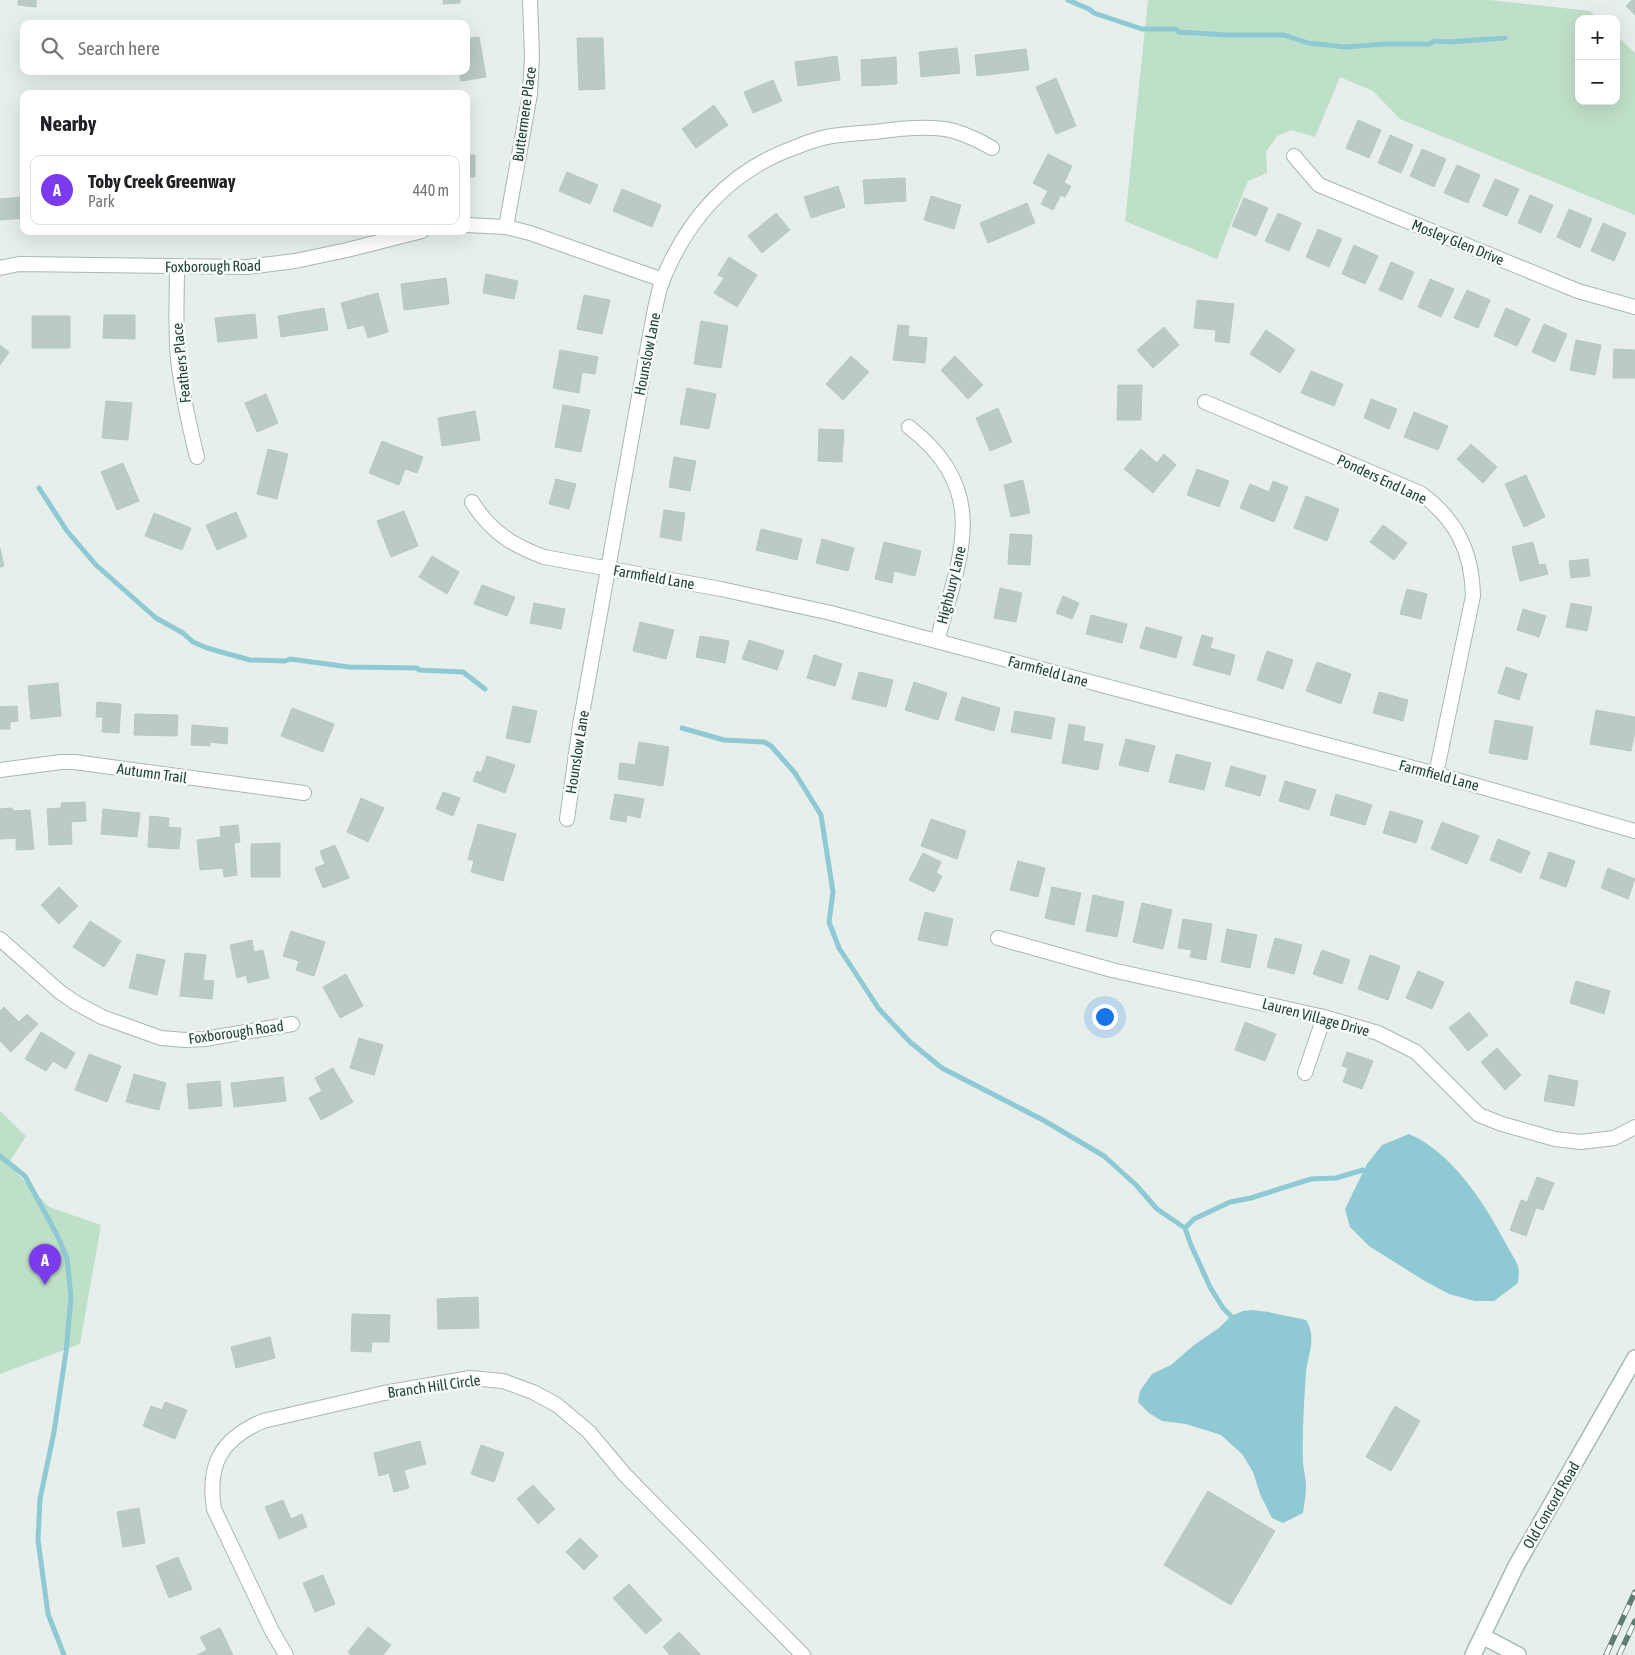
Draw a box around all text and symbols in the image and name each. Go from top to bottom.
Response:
map controls [1575,15,1620,105]
button: + [1575,15,1620,60]
search box [20,20,470,75]
icon: search [38,34,66,62]
text: Search here [78,37,160,59]
button: − [1575,60,1620,105]
street label: Buttermere Place [509,65,539,163]
text: Nearby [40,111,96,135]
text: Toby Creek Greenway [88,170,236,192]
text: A [53,181,61,199]
text: 440 m [413,181,449,199]
text: Park [88,192,115,210]
street label: Mosley Glen Drive [1409,216,1507,268]
street label: Foxborough Road [165,257,261,275]
street label: Hounslow Lane [631,311,663,397]
street label: Feathers Place [168,322,194,404]
street label: Ponders End Lane [1334,451,1430,507]
street label: Highbury Lane [933,544,969,626]
street label: Farmfield Lane [612,561,696,593]
street label: Farmfield Lane [1006,652,1090,690]
street label: Hounslow Lane [562,709,592,795]
street label: Farmfield Lane [1397,756,1481,794]
street label: Autumn Trail [116,760,188,786]
street label: Lauren Village Drive [1260,994,1372,1040]
your location [1092,1004,1118,1030]
street label: Foxborough Road [187,1017,285,1047]
pin: A [29,1244,61,1285]
street label: Branch Hill Circle [387,1371,482,1401]
street label: Old Concord Road [1519,1458,1583,1552]

